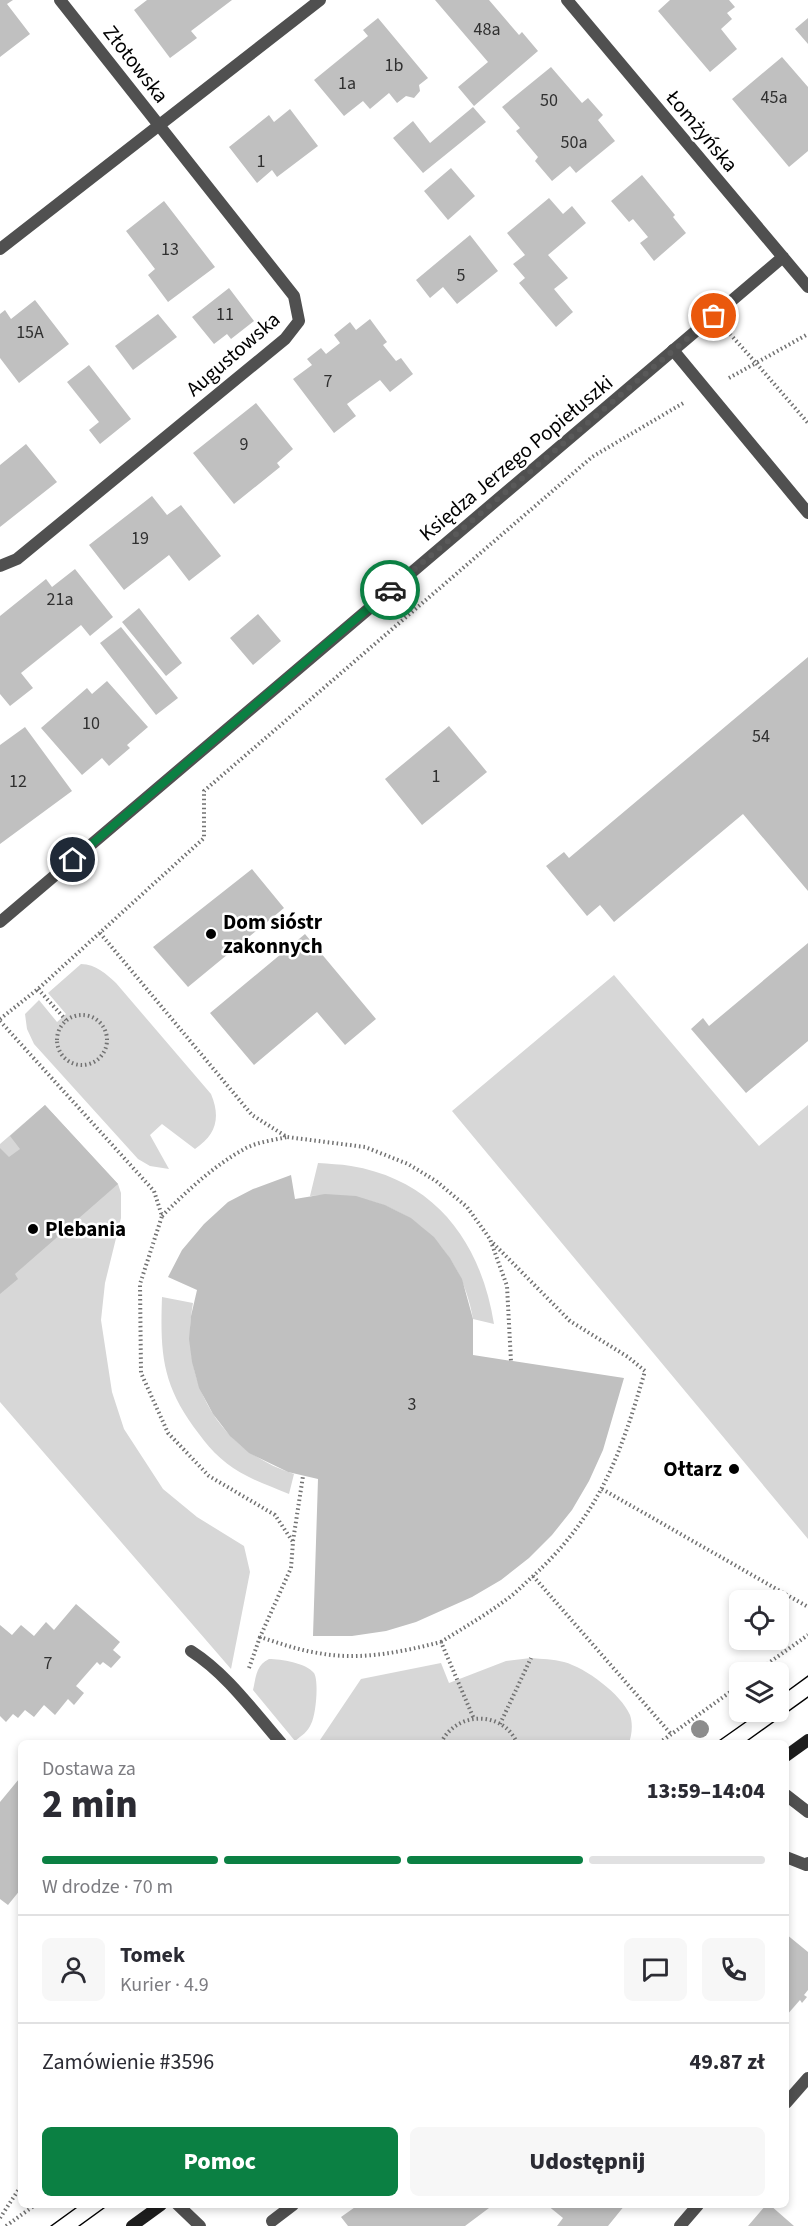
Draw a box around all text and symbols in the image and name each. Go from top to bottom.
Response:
house number: 48a [474,17,500,42]
street label: Złotowska [96,19,176,109]
house number: 1b [385,53,403,78]
house number: 1a [338,71,356,96]
street label: Łomżyńska [658,83,745,178]
house number: 45a [761,85,787,110]
house number: 50 [540,88,558,113]
house number: 50a [561,130,587,155]
house number: 1 [257,149,265,174]
house number: 13 [161,237,179,262]
house number: 5 [457,263,466,288]
pin [688,290,739,341]
icon: bag [697,299,730,332]
house number: 11 [216,302,234,327]
street label: Augustowska [179,305,287,403]
house number: 15A [16,320,44,345]
street label: Księdza Jerzego Popiełuszki [413,368,619,548]
house number: 7 [324,369,333,394]
house number: 9 [240,432,249,457]
house number: 19 [131,526,149,551]
courier [360,560,420,620]
icon: car [374,574,407,607]
house number: 21a [47,587,73,612]
house number: 10 [82,711,100,736]
house number: 54 [752,724,770,749]
house number: 1 [432,764,440,789]
house number: 12 [9,769,27,794]
pin [47,834,98,885]
icon: home [56,843,89,876]
place label: Dom sióstr zakonnych [223,907,323,961]
marker: Dom sióstr zakonnych [204,927,218,941]
place label: Plebania [45,1214,126,1244]
marker: Plebania [26,1222,40,1236]
house number: 3 [408,1392,417,1417]
place label: Ołtarz [663,1454,722,1484]
marker: Ołtarz [727,1462,741,1476]
map controls [729,1590,789,1722]
button: locate [729,1590,789,1650]
house number: 7 [44,1651,53,1676]
button: layers [729,1662,789,1722]
text: Dostawa za [42,1755,136,1783]
text: 13:59–14:04 [647,1775,765,1807]
text: 2 min [42,1777,138,1833]
text: W drodze · 70 m [42,1873,173,1901]
button: person [42,1938,105,2001]
button: chat [624,1938,687,2001]
button: phone [702,1938,765,2001]
text: Tomek [120,1939,185,1971]
text: Kurier · 4.9 [120,1971,209,1999]
text: Zamówienie #3596 [42,2046,214,2078]
text: 49.87 zł [690,2046,765,2078]
button: Pomoc [42,2127,398,2196]
button: Udostępnij [410,2127,765,2196]

